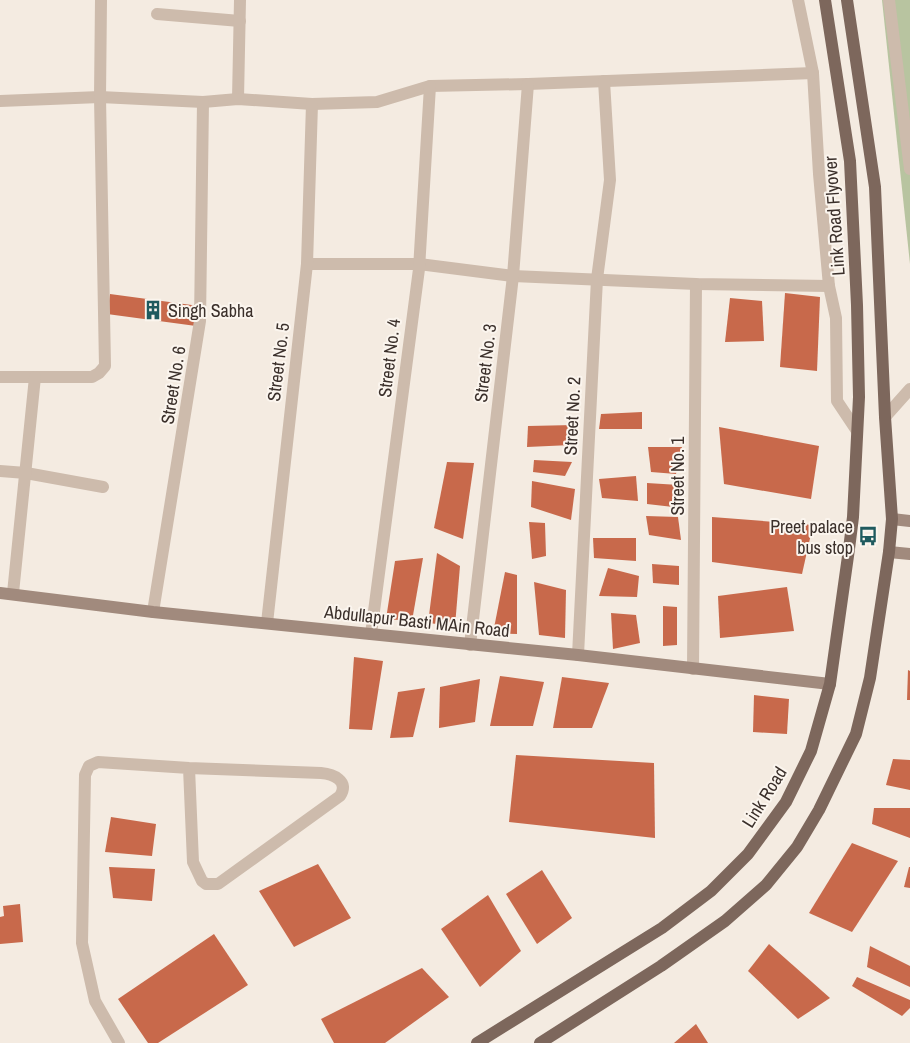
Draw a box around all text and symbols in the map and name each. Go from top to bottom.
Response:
street label: Link Road Flyover [817,155,851,277]
place label: Singh Sabha [168,298,253,323]
building icon: Singh Sabha [142,299,164,321]
street label: Street No. 4 [372,317,406,399]
street label: Street No. 5 [261,321,295,403]
street label: Street No. 3 [468,322,502,404]
street label: Street No. 6 [154,344,192,426]
street label: Street No. 2 [557,376,587,456]
street label: Street No. 1 [665,436,690,515]
place label: Preet palace bus stop [770,514,853,560]
bus stop icon: Preet palace bus stop [857,525,879,547]
street label: Abdullapur Basti MAin Road [322,599,511,643]
street label: Link Road [736,762,792,832]

